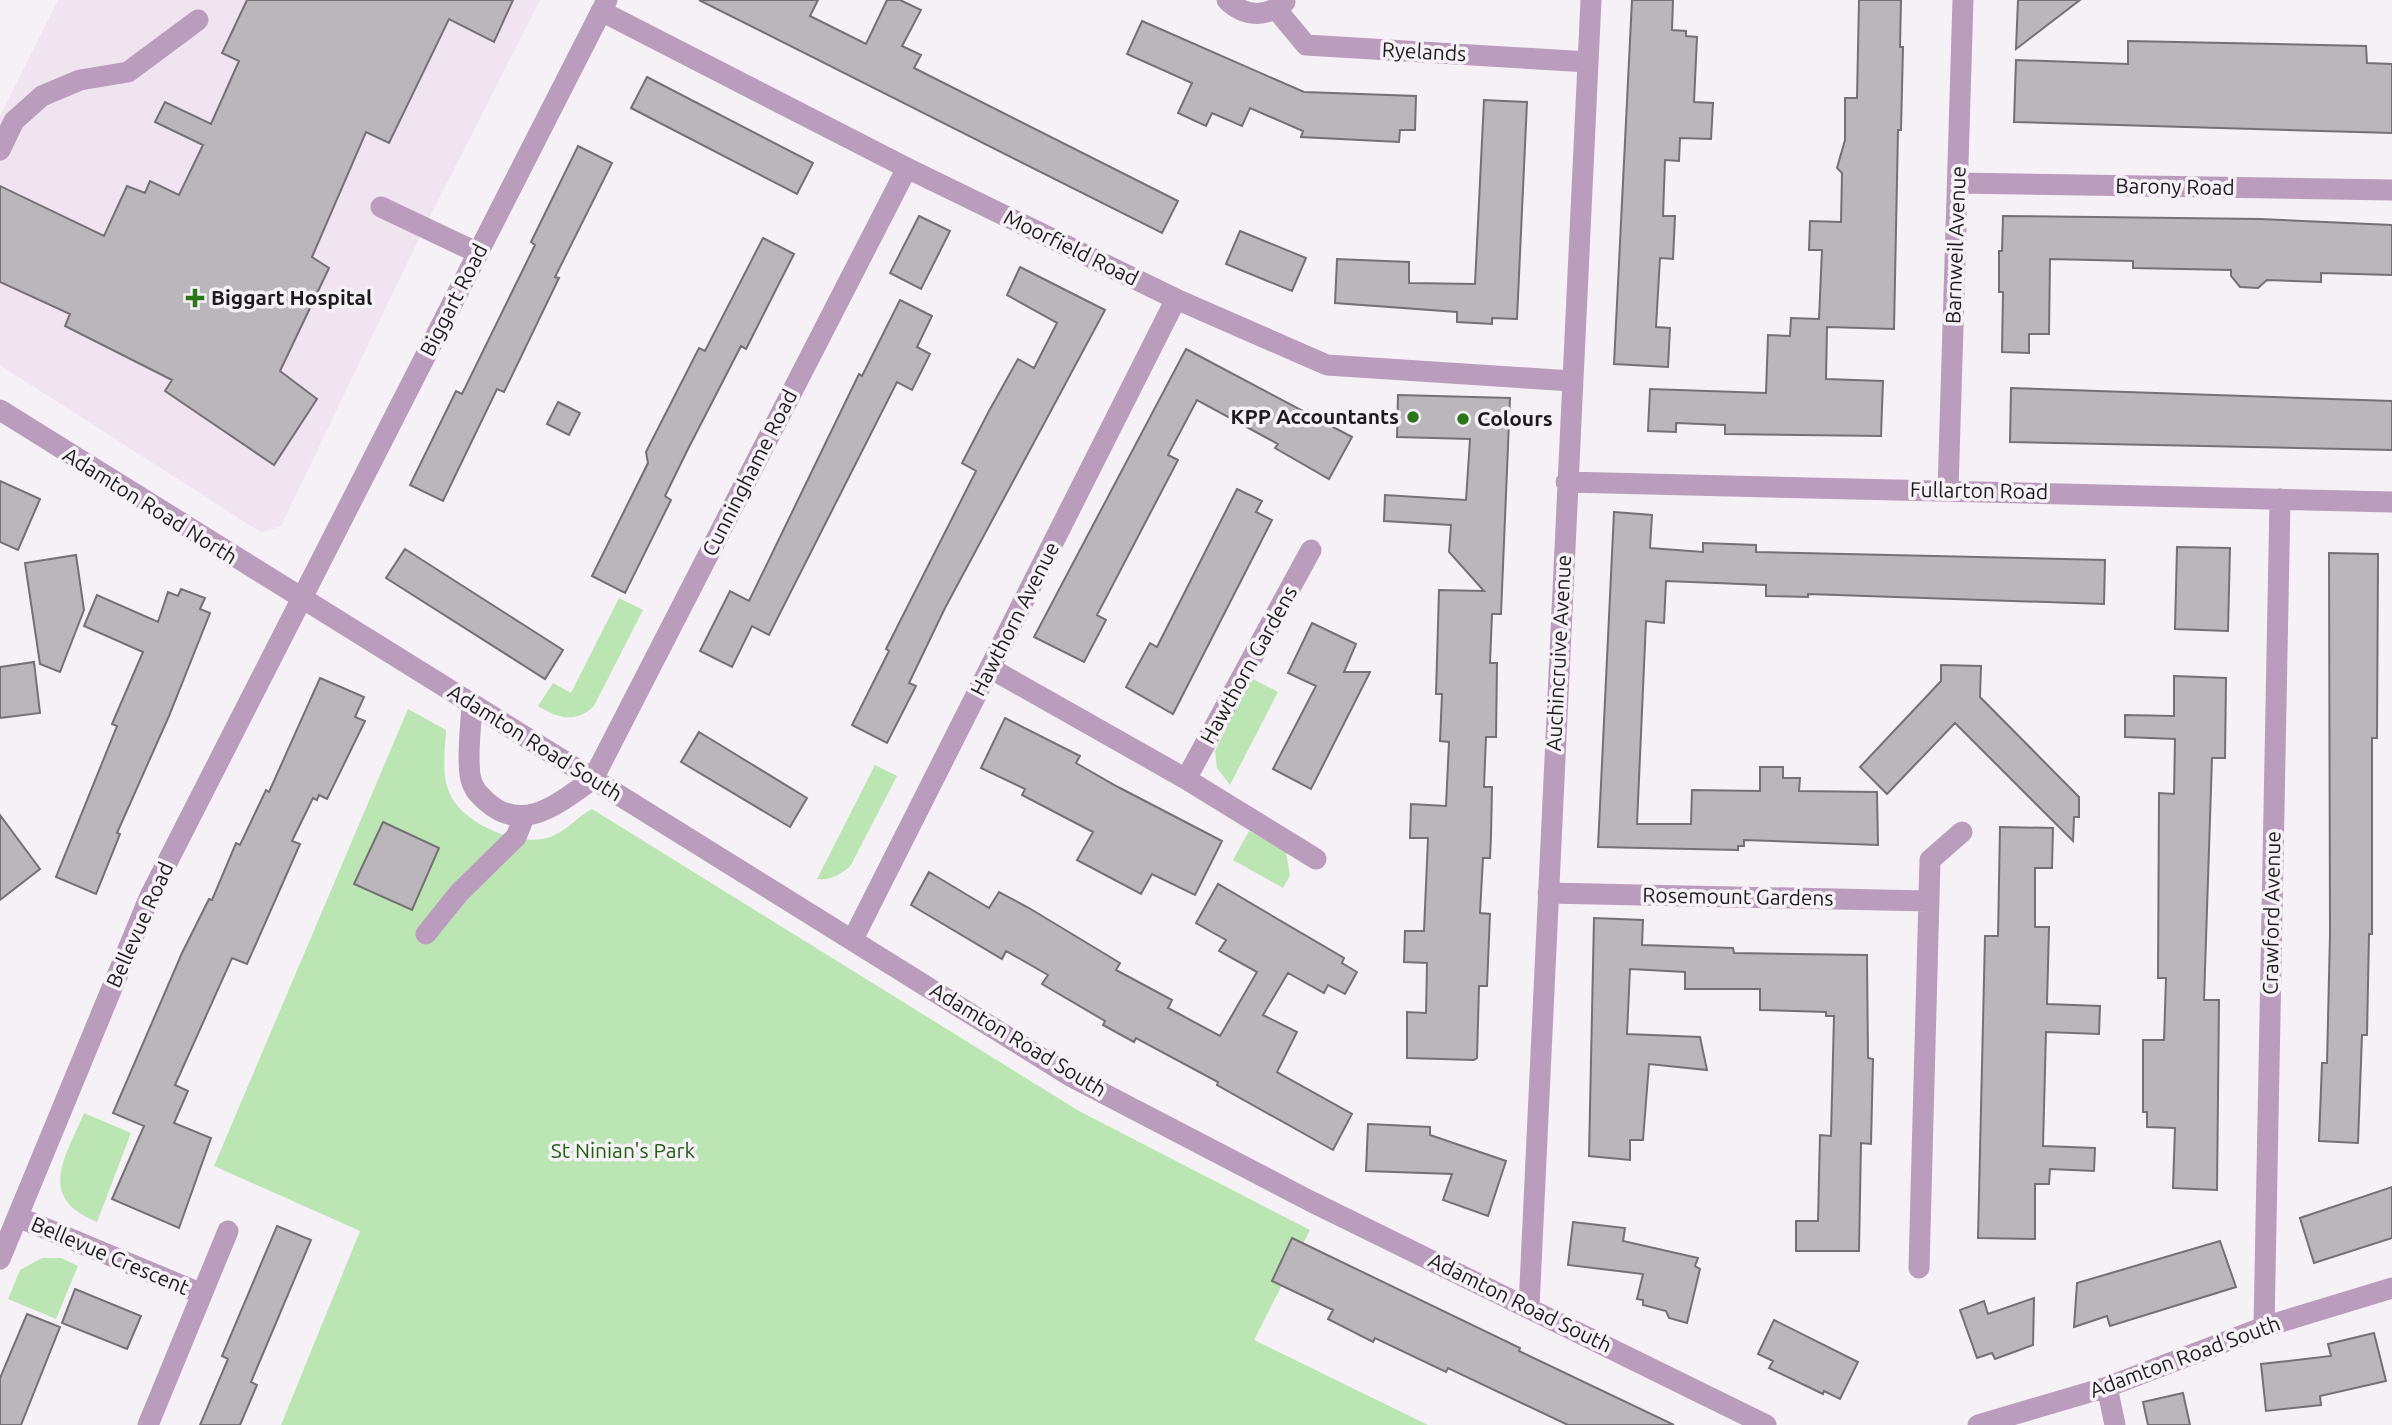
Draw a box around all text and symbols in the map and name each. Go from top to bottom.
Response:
street label: Ryelands [1381,37,1467,65]
street label: Barnweil Avenue [1940,166,1970,324]
street label: Barony Road [2115,173,2235,199]
street label: Moorfield Road [1000,204,1143,290]
street label: Biggart Road [415,239,492,360]
place label: Biggart Hospital [211,285,372,309]
marker: Biggart Hospital [185,288,205,308]
street label: Cunninghame Road [697,385,801,560]
place label: KPP Accountants [1230,404,1399,428]
place label: Colours [1477,406,1553,430]
marker: KPP Accountants [1405,409,1421,425]
marker: Colours [1455,411,1471,427]
street label: Adamton Road North [59,442,242,569]
street label: Fullarton Road [1910,477,2048,503]
street label: Hawthorn Avenue [965,537,1063,700]
street label: Auchincruive Avenue [1541,554,1575,752]
street label: Hawthorn Gardens [1195,581,1301,748]
street label: Adamton Road South [444,679,627,806]
street label: Crawford Avenue [2258,831,2284,995]
street label: Bellevue Road [101,858,177,991]
street label: Rosemount Gardens [1642,882,1834,910]
street label: Adamton Road South [926,977,1111,1101]
park label: St Ninian's Park [551,1138,696,1162]
street label: Bellevue Crescent [28,1211,193,1299]
street label: Adamton Road South [1425,1247,1616,1357]
street label: Adamton Road South [2086,1310,2283,1402]

